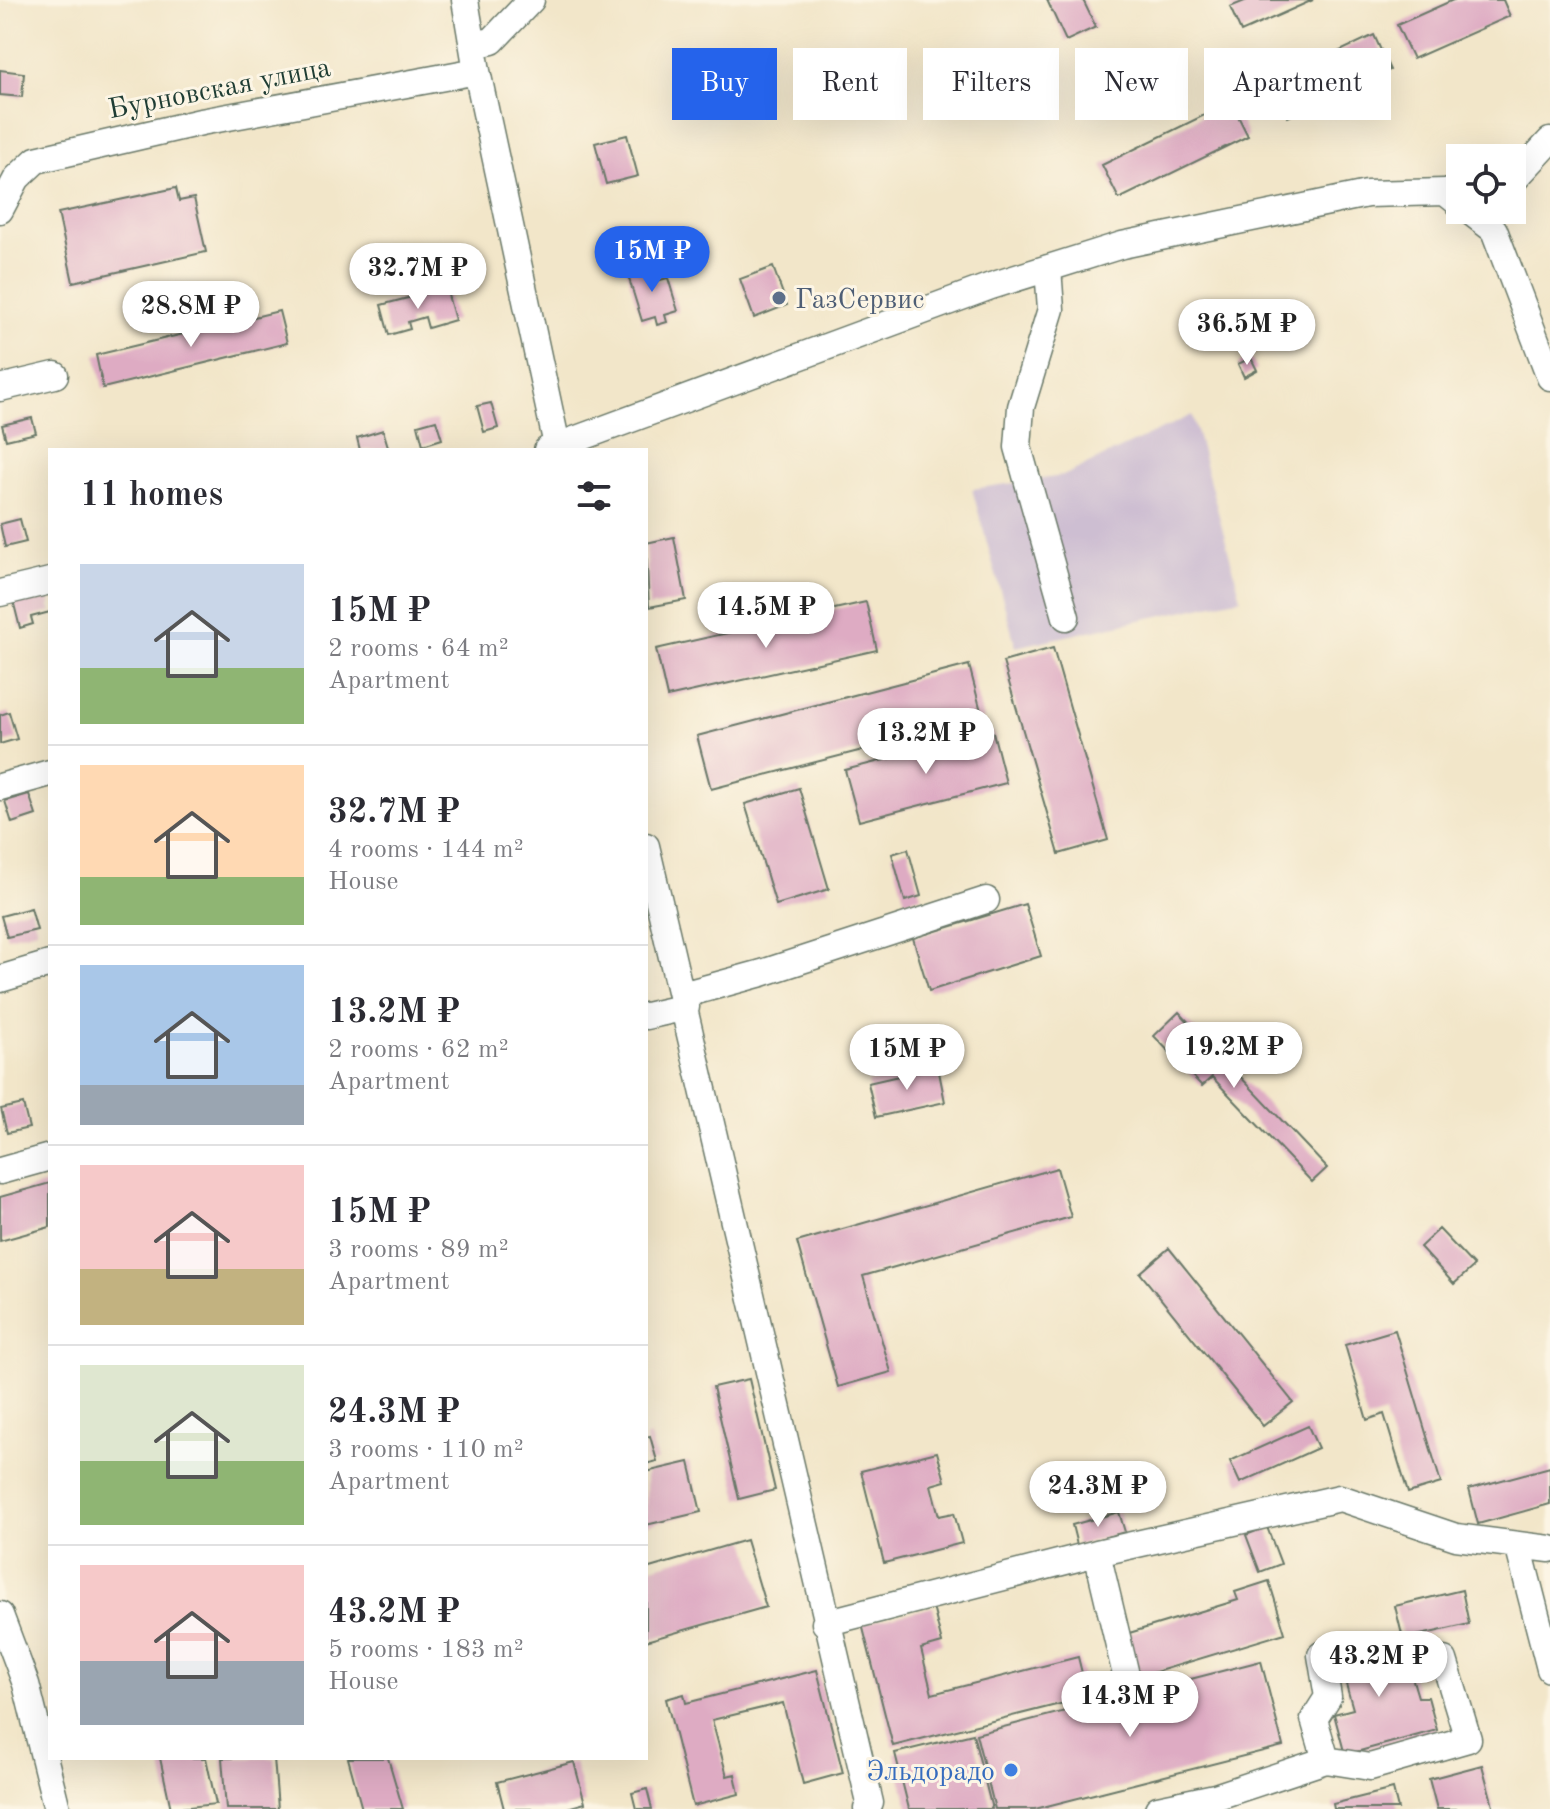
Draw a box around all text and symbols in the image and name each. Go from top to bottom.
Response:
chip: Buy [672,48,777,120]
chip: Rent [793,48,907,120]
chip: Filters [923,48,1059,120]
chip: New [1075,48,1188,120]
chip: Apartment [1204,48,1391,120]
street label: Бурновская улица [106,55,333,125]
map controls [1446,144,1526,224]
button: locate [1446,144,1526,224]
pin: 15M ₽ [596,226,708,294]
text: 15M ₽ [613,239,691,265]
pin: 32.7M ₽ [344,243,492,311]
text: 32.7M ₽ [367,256,469,282]
pin: 28.8M ₽ [117,281,265,349]
place label: ГазСервис [795,287,924,315]
marker: ГазСервис [770,289,788,307]
text: 28.8M ₽ [140,294,242,320]
pin: 36.5M ₽ [1173,299,1321,367]
text: 36.5M ₽ [1196,312,1298,338]
icon: filters [572,474,616,518]
text: 11 homes [80,479,223,513]
pin: 14.5M ₽ [692,582,840,650]
text: 15M ₽ [328,595,431,629]
text: 14.5M ₽ [715,595,817,621]
icon: home [144,596,240,692]
text: 2 rooms · 64 m² [328,636,509,662]
text: Apartment [328,668,450,694]
pin: 13.2M ₽ [852,708,1000,776]
text: 13.2M ₽ [875,721,977,747]
text: 32.7M ₽ [328,796,460,830]
icon: home [144,797,240,893]
text: 4 rooms · 144 m² [328,837,524,863]
text: House [328,869,399,895]
text: 13.2M ₽ [328,996,460,1030]
icon: home [144,997,240,1093]
pin: 19.2M ₽ [1160,1022,1308,1090]
pin: 15M ₽ [851,1024,963,1092]
text: 19.2M ₽ [1183,1035,1285,1061]
text: 2 rooms · 62 m² [328,1037,509,1063]
text: 15M ₽ [868,1037,946,1063]
text: Apartment [328,1069,450,1095]
text: 15M ₽ [328,1196,431,1230]
icon: home [144,1197,240,1293]
text: 3 rooms · 89 m² [328,1237,509,1263]
text: Apartment [328,1269,450,1295]
text: 24.3M ₽ [328,1396,460,1430]
icon: home [144,1397,240,1493]
text: 3 rooms · 110 m² [328,1437,524,1463]
pin: 24.3M ₽ [1024,1461,1172,1529]
text: Apartment [328,1469,450,1495]
text: 24.3M ₽ [1047,1474,1149,1500]
text: 43.2M ₽ [328,1596,460,1630]
icon: home [144,1597,240,1693]
pin: 43.2M ₽ [1305,1631,1453,1699]
text: 5 rooms · 183 m² [328,1637,524,1663]
text: 43.2M ₽ [1328,1644,1430,1670]
text: House [328,1669,399,1695]
pin: 14.3M ₽ [1056,1671,1204,1739]
text: 14.3M ₽ [1079,1684,1181,1710]
place label: Эльдорадо [866,1759,995,1787]
marker: Эльдорадо [1002,1761,1020,1779]

